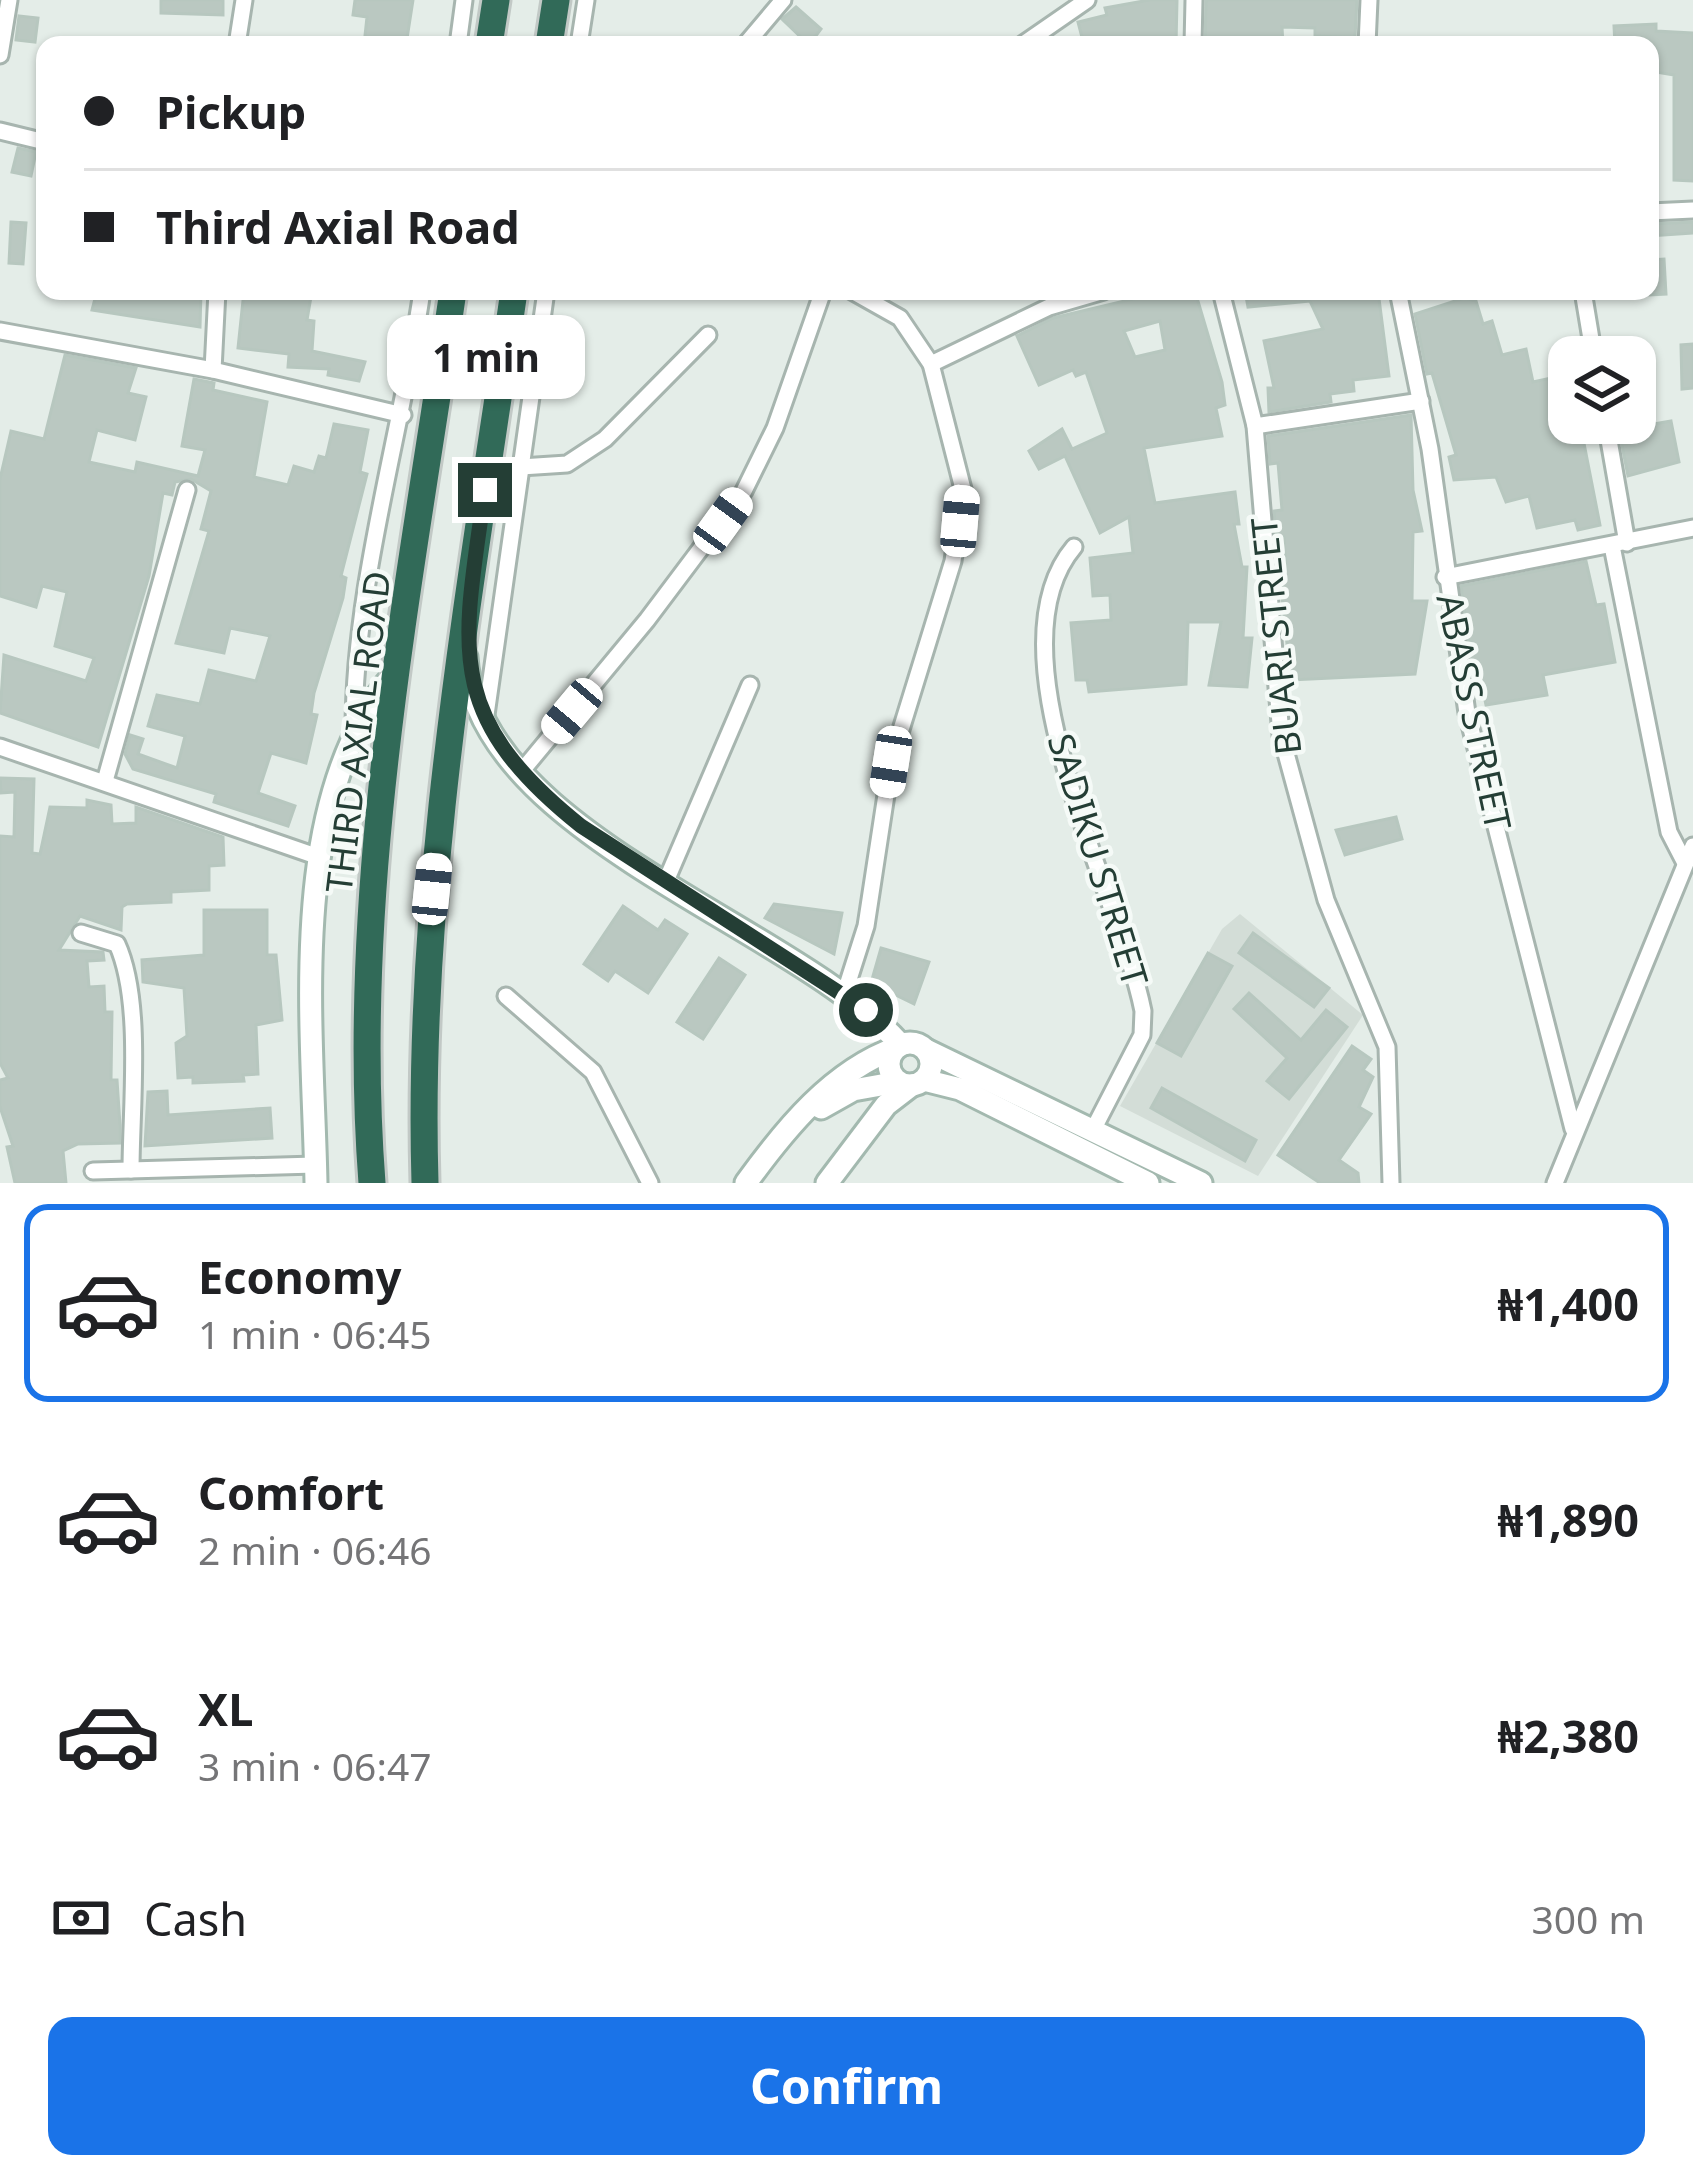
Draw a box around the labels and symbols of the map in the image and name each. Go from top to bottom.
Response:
callout: 1 min [386,316,584,400]
route end [458,463,512,517]
car [687,481,759,561]
car [939,484,981,558]
street label: BUARI STREET [1239,515,1312,757]
street label: THIRD AXIAL ROAD [313,568,402,895]
street label: ABASS STREET [1426,589,1523,835]
car [535,672,609,750]
car [868,724,914,800]
street label: SADIKU STREET [1037,728,1160,992]
car [410,851,454,927]
route start [839,983,893,1037]

